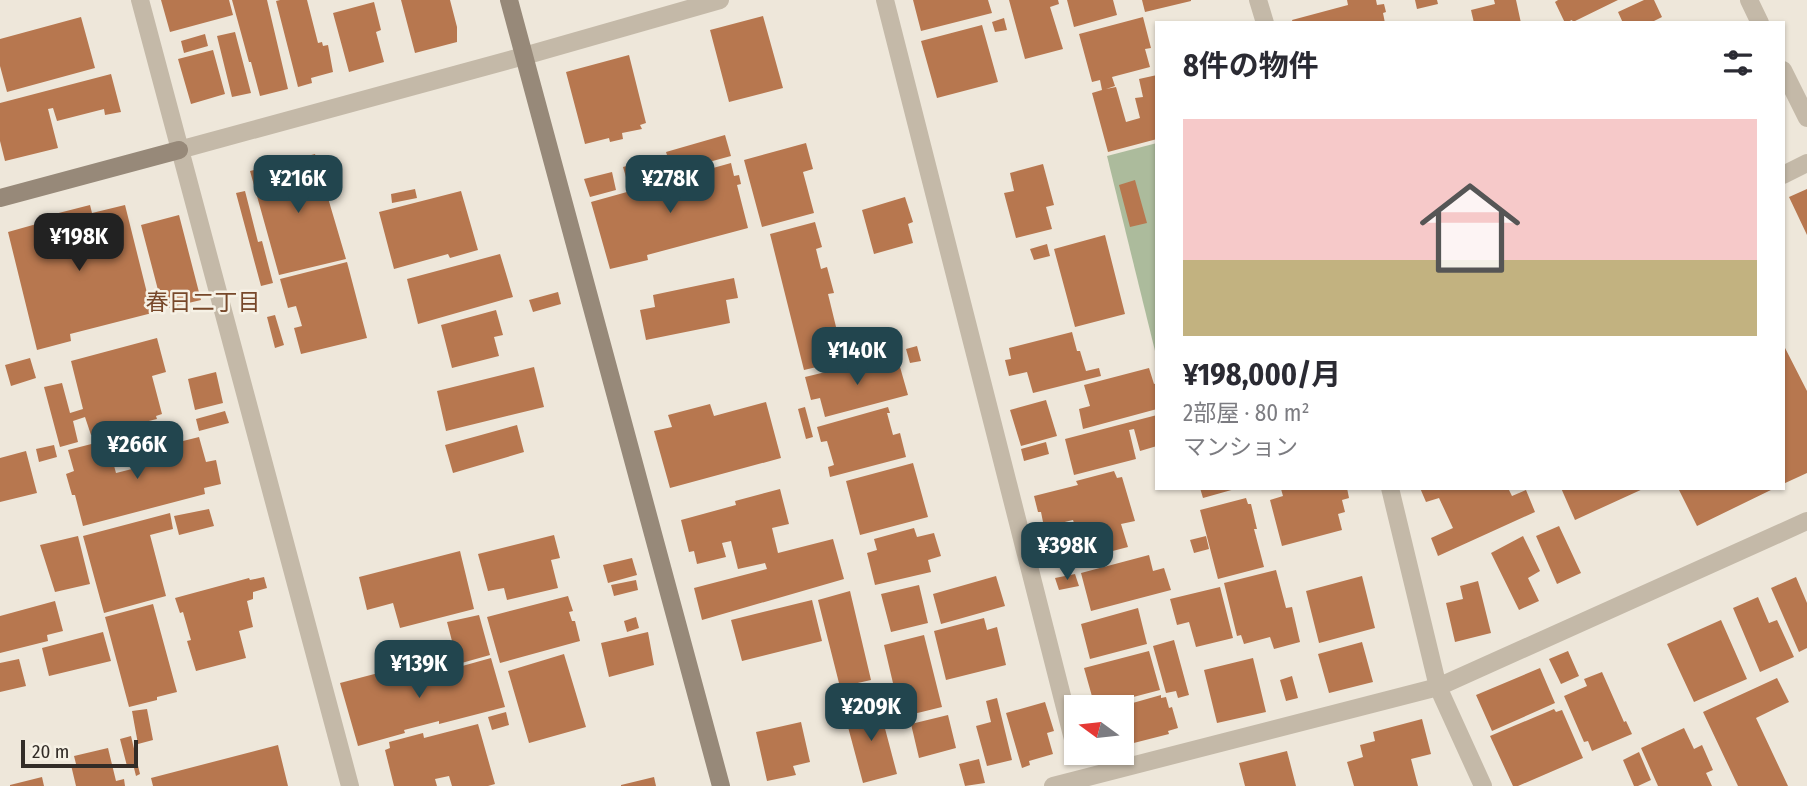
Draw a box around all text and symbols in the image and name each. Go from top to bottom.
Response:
icon: filters [1719,44,1757,82]
text: 8件の物件 [1183,48,1319,84]
pin: ¥216K [249,156,347,215]
pin: ¥278K [621,156,719,215]
text: ¥216K [270,164,326,192]
text: ¥278K [641,164,699,192]
icon: home [1407,165,1533,291]
pin: ¥198K [30,214,128,273]
text: ¥198K [50,222,108,250]
district label: 春日二丁目 [146,288,261,316]
pin: ¥140K [808,328,906,387]
text: ¥140K [828,336,886,364]
text: ¥198,000/月 [1183,357,1341,393]
text: 2部屋 · 80 m² [1183,399,1310,427]
pin: ¥266K [88,421,186,481]
text: ¥266K [107,430,167,458]
text: マンション [1183,433,1298,461]
pin: ¥398K [1018,522,1116,582]
text: ¥398K [1037,531,1097,559]
pin: ¥139K [370,640,468,700]
text: ¥139K [391,649,447,677]
pin: ¥209K [822,684,920,743]
text: ¥209K [841,692,901,720]
north arrow [1064,695,1134,765]
map controls [1064,695,1134,765]
scale bar [21,737,138,769]
text: 20 m [32,740,69,763]

